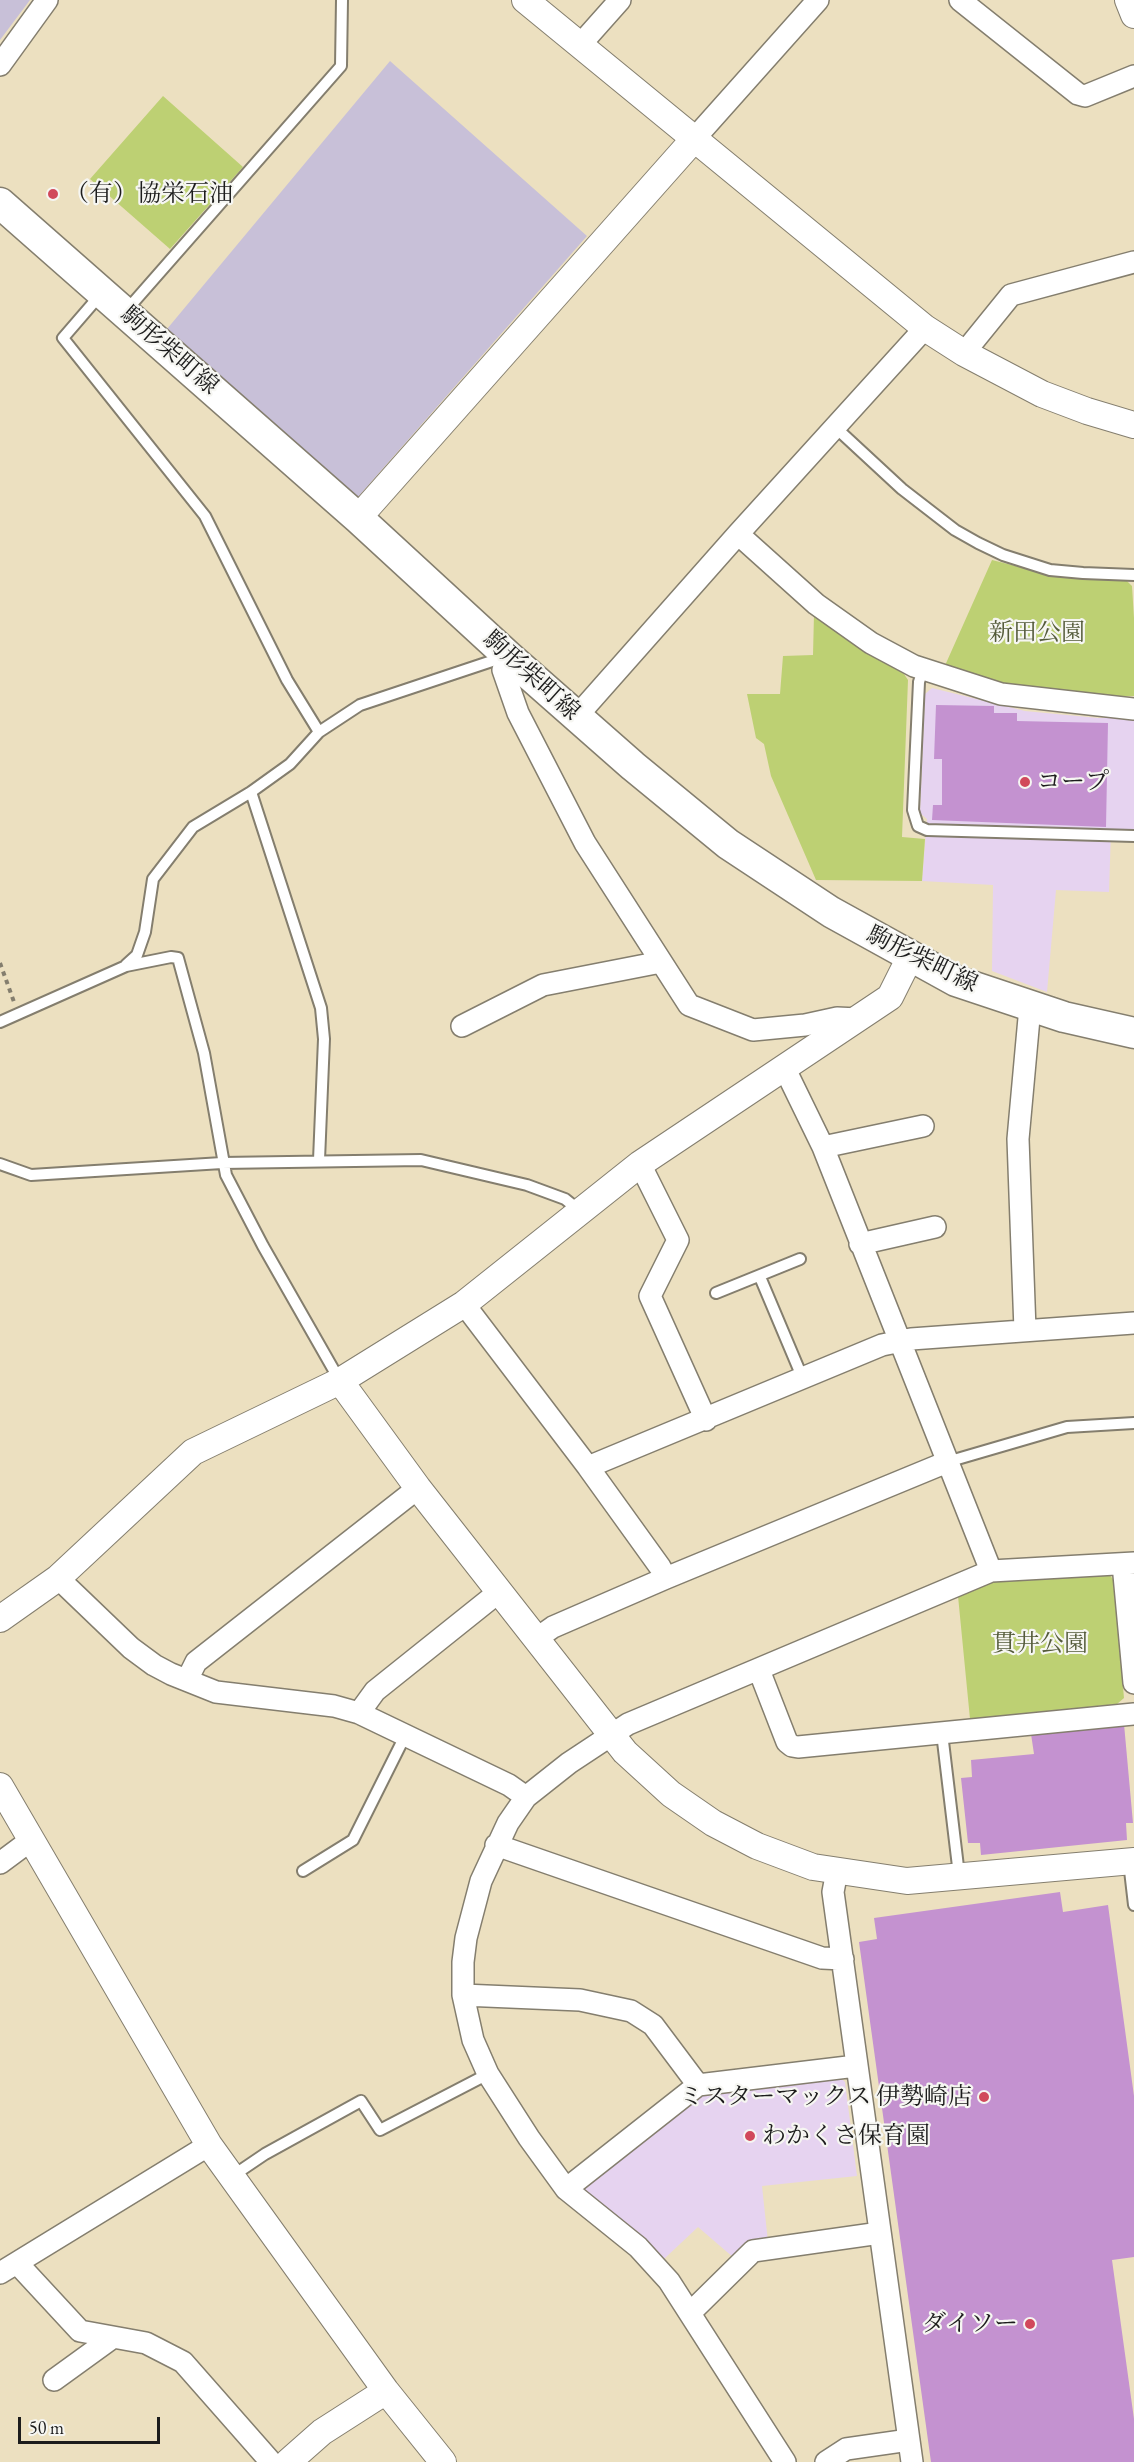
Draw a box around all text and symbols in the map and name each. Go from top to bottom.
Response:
place label: （有）協栄石油 [65,180,233,208]
marker: （有）協栄石油 [46,187,60,201]
street label: 駒形柴町線 [114,301,224,401]
park label: 新田公園 [989,619,1085,647]
street label: 駒形柴町線 [477,625,585,727]
place label: コープ [1037,768,1109,796]
marker: コープ [1018,775,1032,789]
street label: 駒形柴町線 [862,921,982,999]
park label: 貫井公園 [992,1630,1088,1658]
place label: ミスターマックス 伊勢崎店 [679,2083,972,2111]
marker: ミスターマックス 伊勢崎店 [977,2090,991,2104]
place label: わかくさ保育園 [762,2122,930,2150]
marker: わかくさ保育園 [743,2129,757,2143]
place label: ダイソー [922,2310,1018,2338]
marker: ダイソー [1023,2317,1037,2331]
scale bar [21,2405,164,2443]
text: 50 m [29,2416,64,2439]

